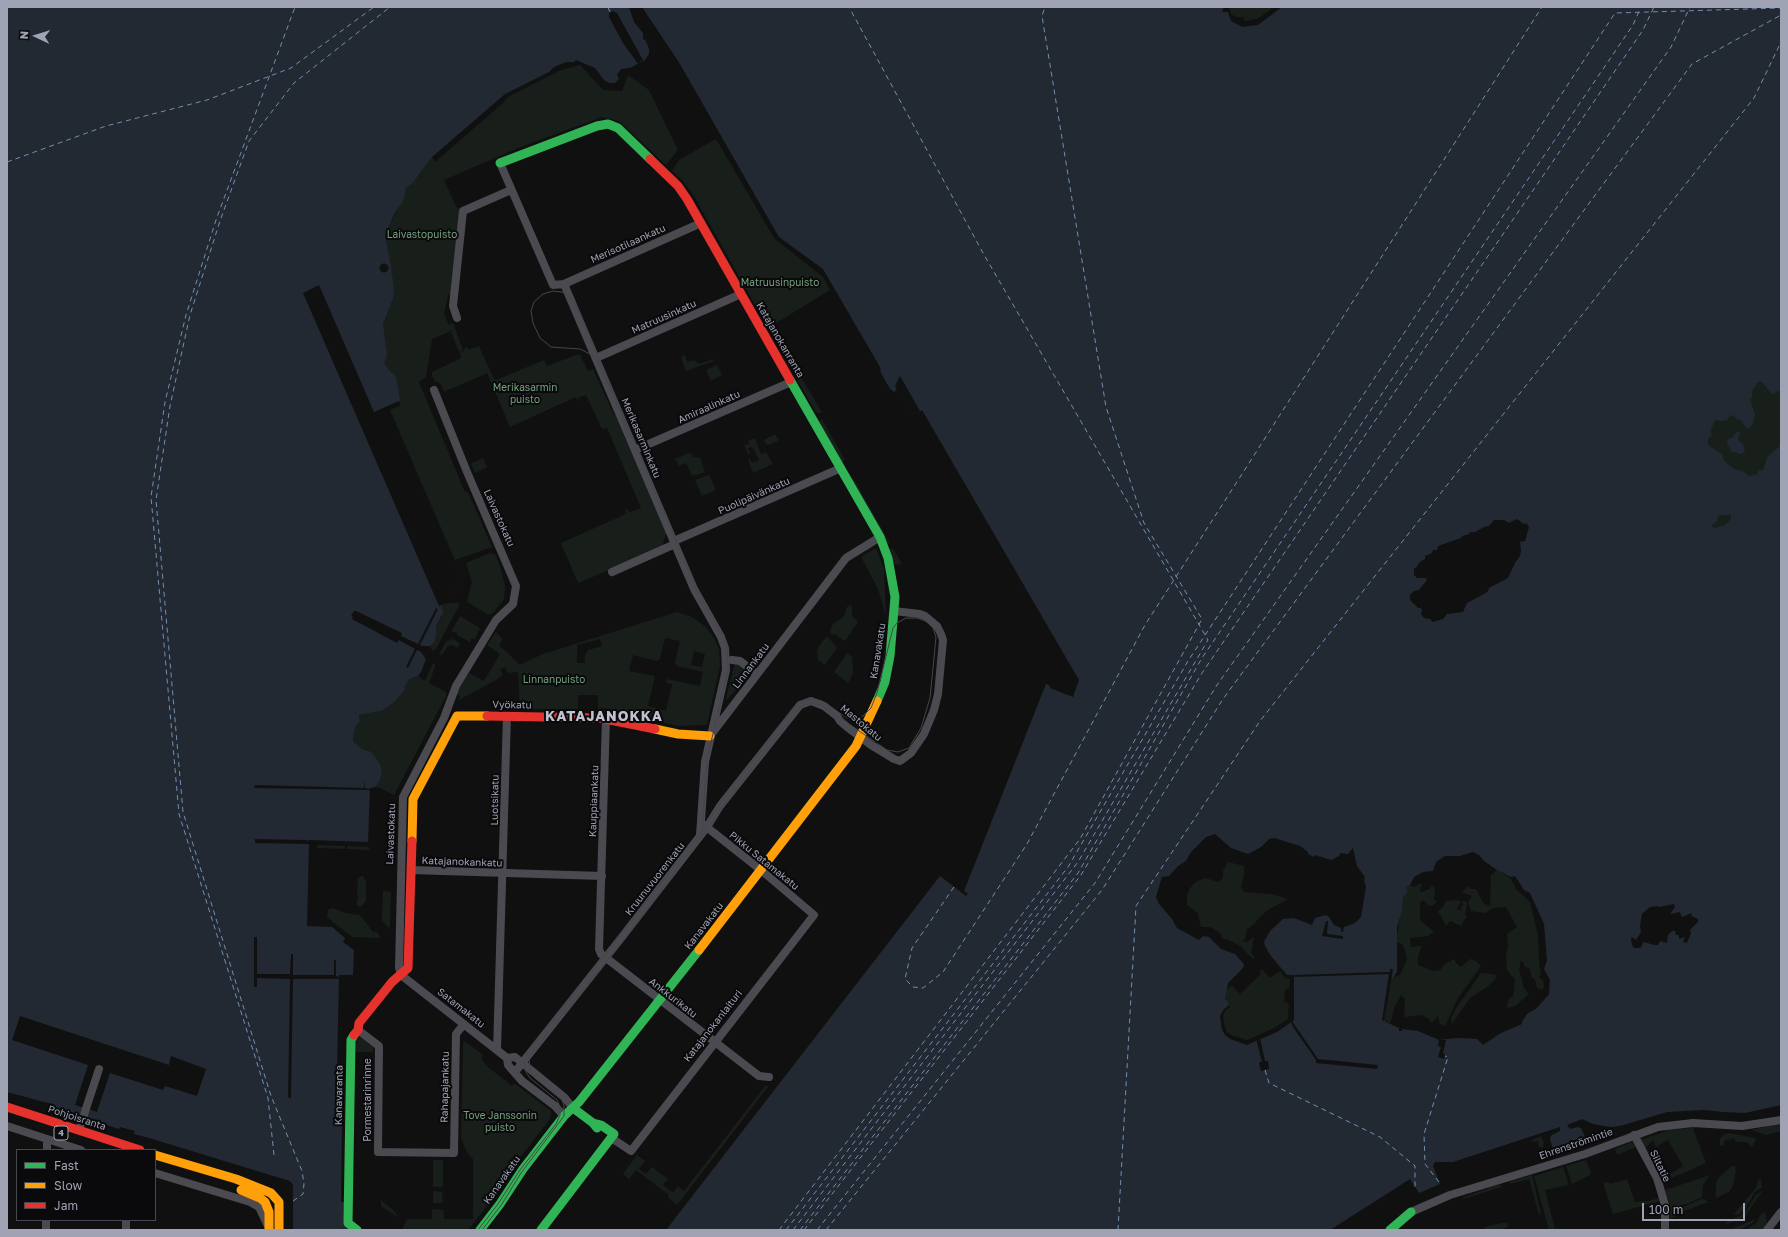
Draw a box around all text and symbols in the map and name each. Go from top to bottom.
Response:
north arrow [16,16,56,56]
text: N [17,30,30,40]
street label: Merisotilaankatu [589,222,667,266]
park label: Laivastopuisto [387,229,457,241]
park label: Matruusinpuisto [741,277,819,289]
street label: Matruusinkatu [630,297,698,337]
street label: Katajanokanranta [754,300,806,380]
park label: Merikasarmin puisto [493,382,557,406]
street label: Amiraalinkatu [676,388,742,426]
street label: Merikasarminkatu [619,396,663,480]
street label: Puolipäivänkatu [716,475,792,517]
street label: Laivastokatu [481,487,517,549]
street label: Kanavakatu [868,622,888,680]
street label: Linnankatu [730,641,772,691]
park label: Linnanpuisto [523,674,585,686]
street label: Vyökatu [492,699,532,711]
street label: Mastokatu [838,702,884,744]
district label: KATAJANOKKA [545,709,663,725]
street label: Kauppiaankatu [587,765,601,837]
street label: Luotsikatu [489,775,501,825]
street label: Laivastokatu [384,803,398,865]
street label: Pikku Satamakatu [727,829,801,893]
street label: Kruunuvuorenkatu [623,840,687,918]
street label: Katajanokankatu [421,855,503,869]
street label: Kanavakatu [682,900,726,952]
street label: Ankkurikatu [646,975,700,1021]
street label: Satamakatu [435,986,487,1030]
street label: Katajanokanlaituri [681,988,745,1064]
street label: Rahapajankatu [438,1051,452,1123]
street label: Pormestarinrinne [362,1058,374,1142]
street label: Kanavaranta [332,1065,346,1125]
street label: Pohjoisranta [46,1103,108,1133]
park label: Tove Janssonin puisto [463,1110,537,1134]
road number: 4 [54,1126,68,1140]
street label: Ehrenströmintie [1538,1126,1614,1162]
street label: Siltatie [1647,1148,1673,1184]
legend [16,1149,156,1221]
street label: Kanavakatu [481,1154,523,1206]
text: Fast [54,1158,79,1173]
text: Slow [54,1178,82,1193]
scale bar [1644,1195,1747,1221]
text: Jam [54,1198,78,1213]
text: 100 m [1649,1202,1683,1217]

